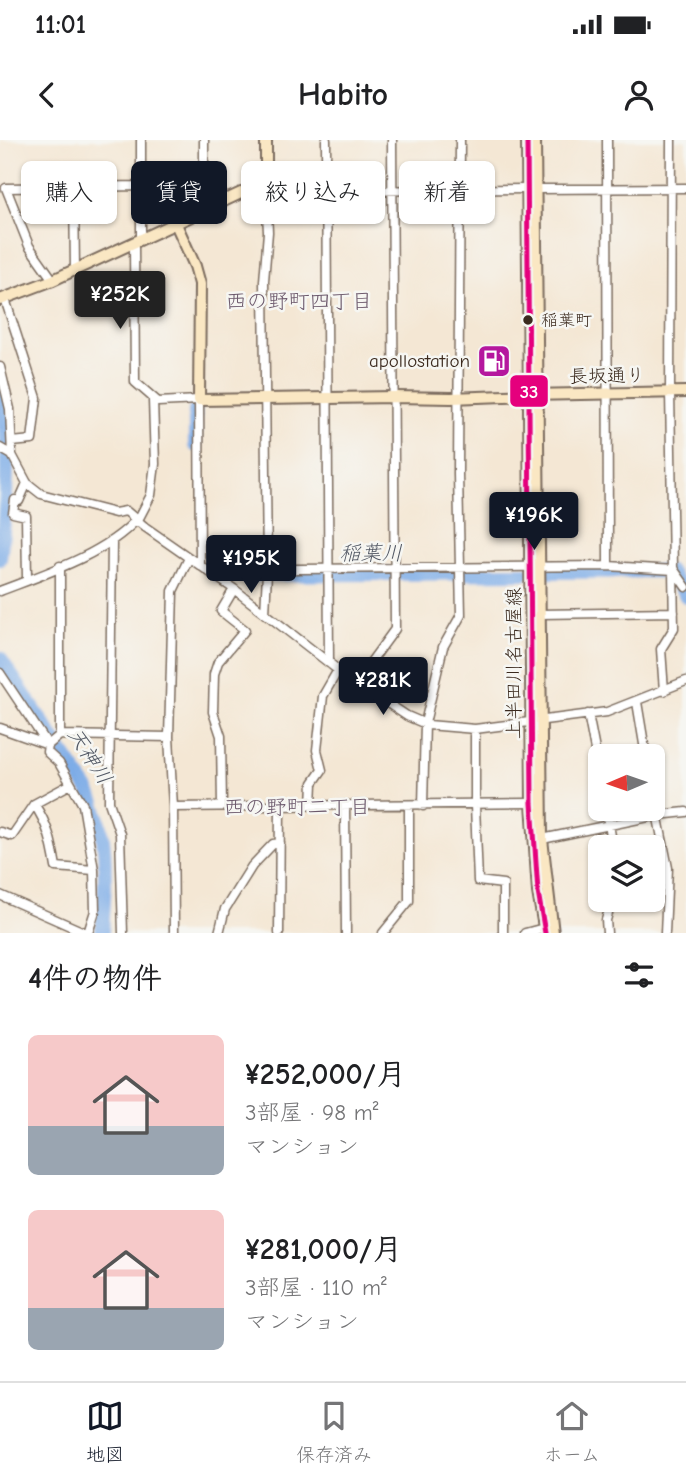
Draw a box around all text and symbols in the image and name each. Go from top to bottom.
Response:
text: 11:01 [35,10,86,40]
icon: back [28,76,66,114]
text: Habito [298,76,388,113]
icon: person [620,76,658,114]
chip: 購入 [21,161,117,224]
chip: 賃貸 [131,161,227,224]
chip: 絞り込み [241,161,385,224]
chip: 新着 [399,161,495,224]
pin: ¥252K [71,272,169,331]
text: ¥252K [90,280,150,307]
district label: 西の野町四丁目 [226,289,373,313]
place label: 稲葉町 [541,311,592,330]
marker: 稲葉町 [521,313,535,327]
fuel station icon: apollostation [475,342,513,380]
place label: apollostation [369,350,470,372]
street label: 長坂通り [569,364,645,388]
line badge: 33 [509,374,549,408]
text: 33 [520,381,538,403]
pin: ¥196K [485,492,583,552]
text: ¥196K [505,501,563,528]
pin: ¥195K [202,536,300,595]
water label: 稲葉川 [340,541,403,565]
text: ¥195K [222,544,280,571]
street label: 上半田川名古屋線 [503,587,525,739]
pin: ¥281K [334,658,432,717]
text: ¥281K [355,666,411,693]
water label: 天神川 [63,723,117,789]
north arrow [588,744,665,821]
map controls [588,744,665,912]
district label: 西の野町二丁目 [224,795,371,819]
button: layers [588,835,665,912]
icon: filters [620,956,658,994]
text: 4件の物件 [28,961,162,996]
text: ¥252,000/月 [245,1057,406,1092]
icon: home [84,1063,168,1147]
text: 3部屋 · 98 m² [245,1099,379,1126]
text: マンション [245,1133,359,1160]
text: ¥281,000/月 [245,1232,402,1267]
icon: home [84,1238,168,1322]
text: 3部屋 · 110 m² [245,1274,387,1301]
text: マンション [245,1308,359,1335]
tab: 地図 [86,1397,124,1466]
tab: 保存済み [296,1397,372,1466]
tab: ホーム [544,1397,600,1466]

